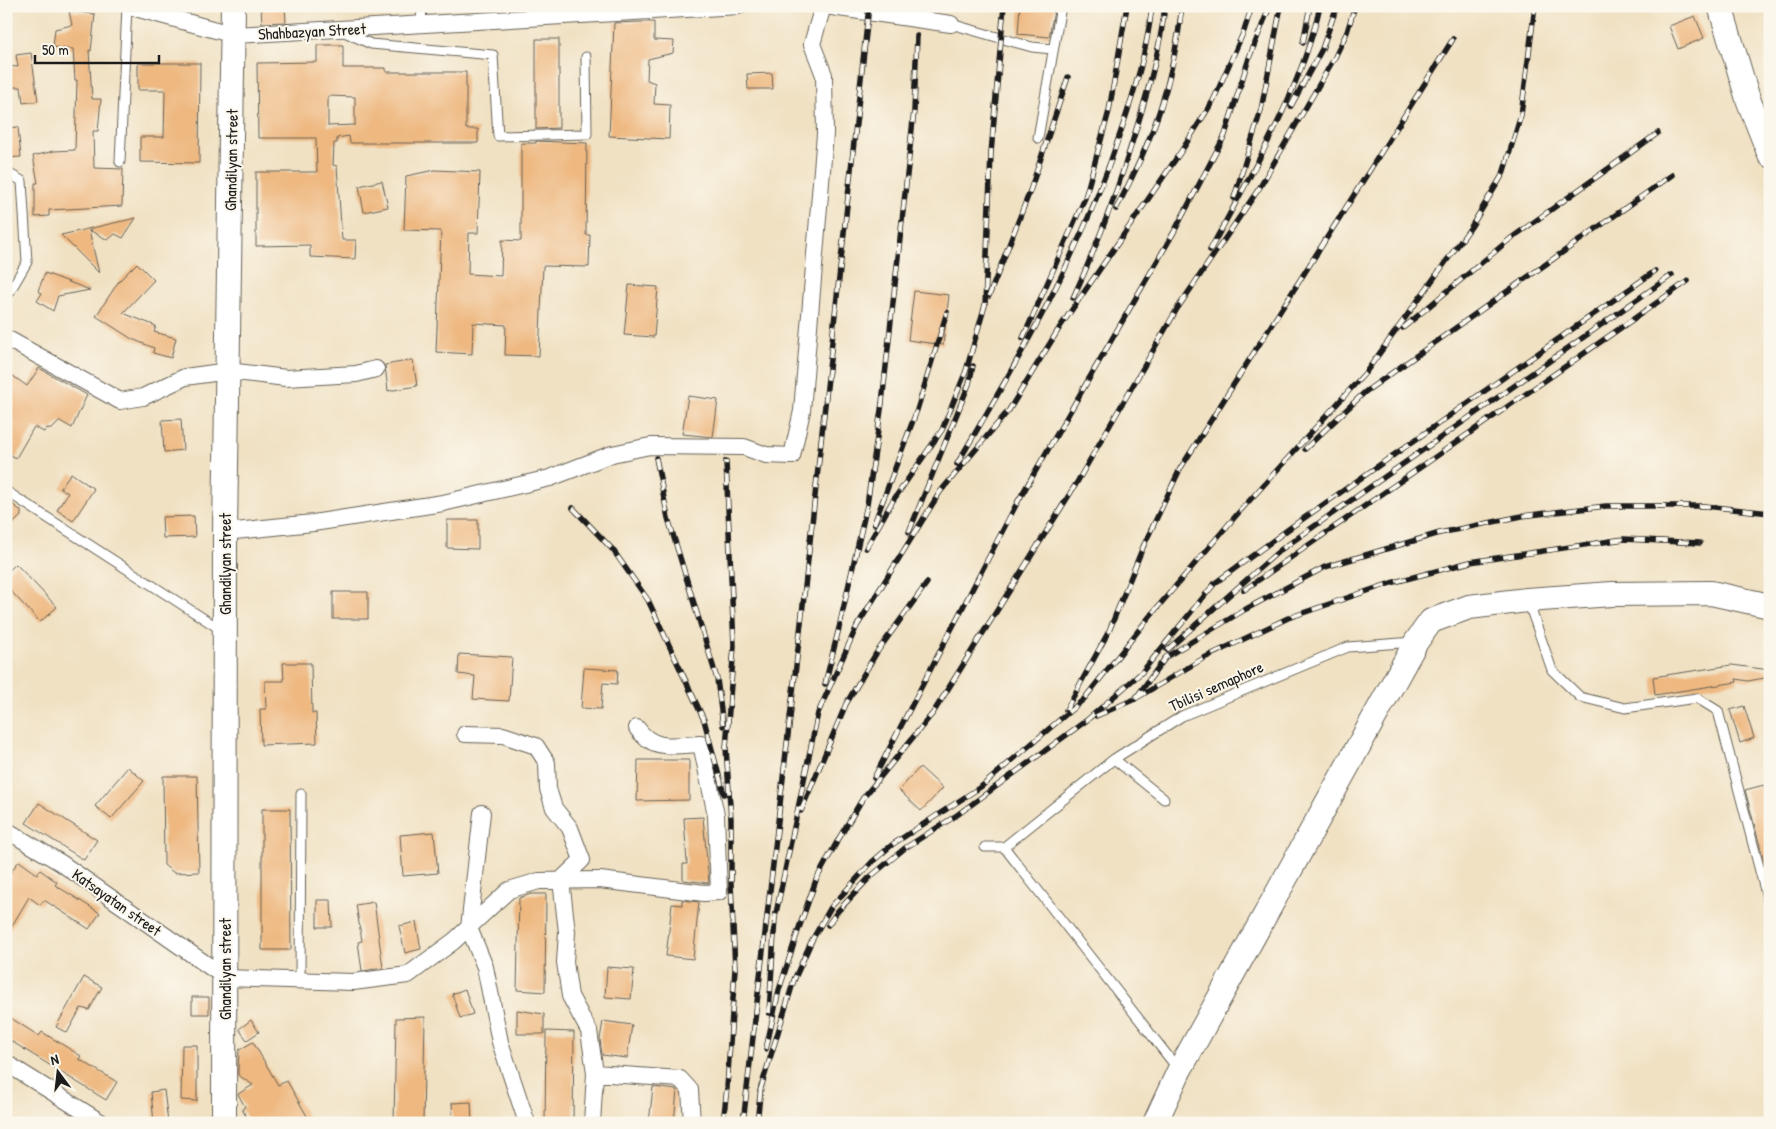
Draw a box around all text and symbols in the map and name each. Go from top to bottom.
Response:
street label: Shahbazyan Street [258,17,367,45]
scale bar [35,32,159,64]
text: 50 m [42,39,69,60]
street label: Ghandilyan street [219,108,243,211]
street label: Ghandilyan street [214,513,236,615]
street label: Tbilisi semaphore [1165,655,1267,717]
street label: Katsayatan street [68,863,166,941]
street label: Ghandilyan street [214,918,236,1020]
north arrow [32,1046,82,1096]
text: N [48,1049,61,1069]

